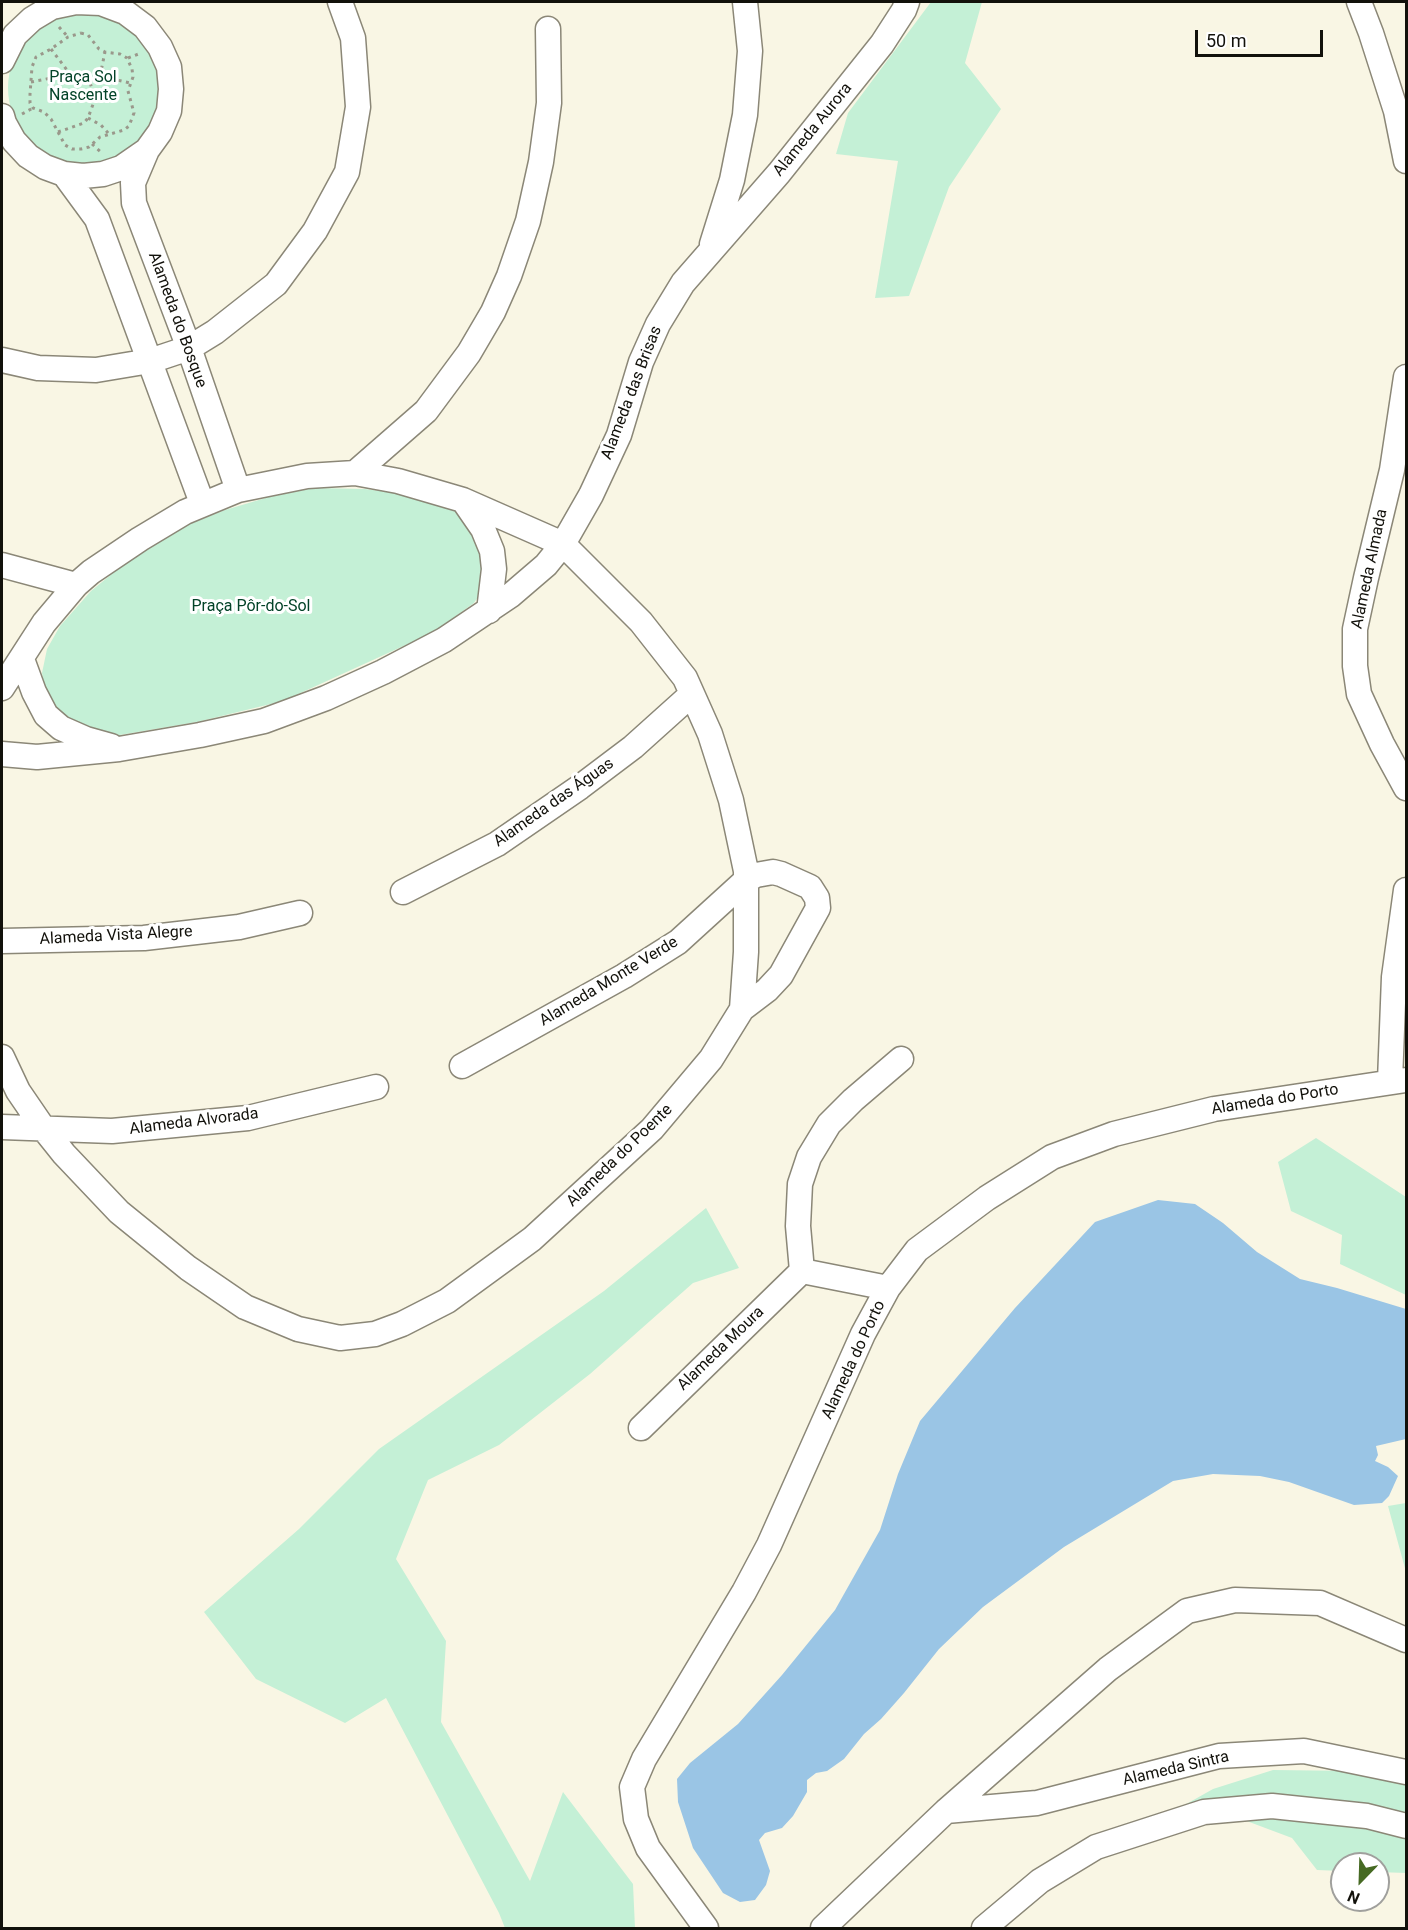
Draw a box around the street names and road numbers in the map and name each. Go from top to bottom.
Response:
street label: Alameda Aurora [769,79,857,181]
street label: Alameda do Bosque [144,249,210,391]
street label: Alameda das Brisas [598,323,666,463]
street label: Alameda Almada [1348,507,1392,631]
street label: Alameda das Águas [490,754,618,852]
street label: Alameda Vista Alegre [39,922,193,950]
street label: Alameda Monte Verde [536,933,682,1031]
street label: Alameda do Porto [1210,1080,1340,1120]
street label: Alameda do Poente [563,1101,677,1211]
street label: Alameda Alvorada [128,1105,260,1139]
street label: Alameda do Porto [818,1298,890,1422]
street label: Alameda Moura [674,1303,768,1395]
street label: Alameda Sintra [1121,1747,1231,1791]

